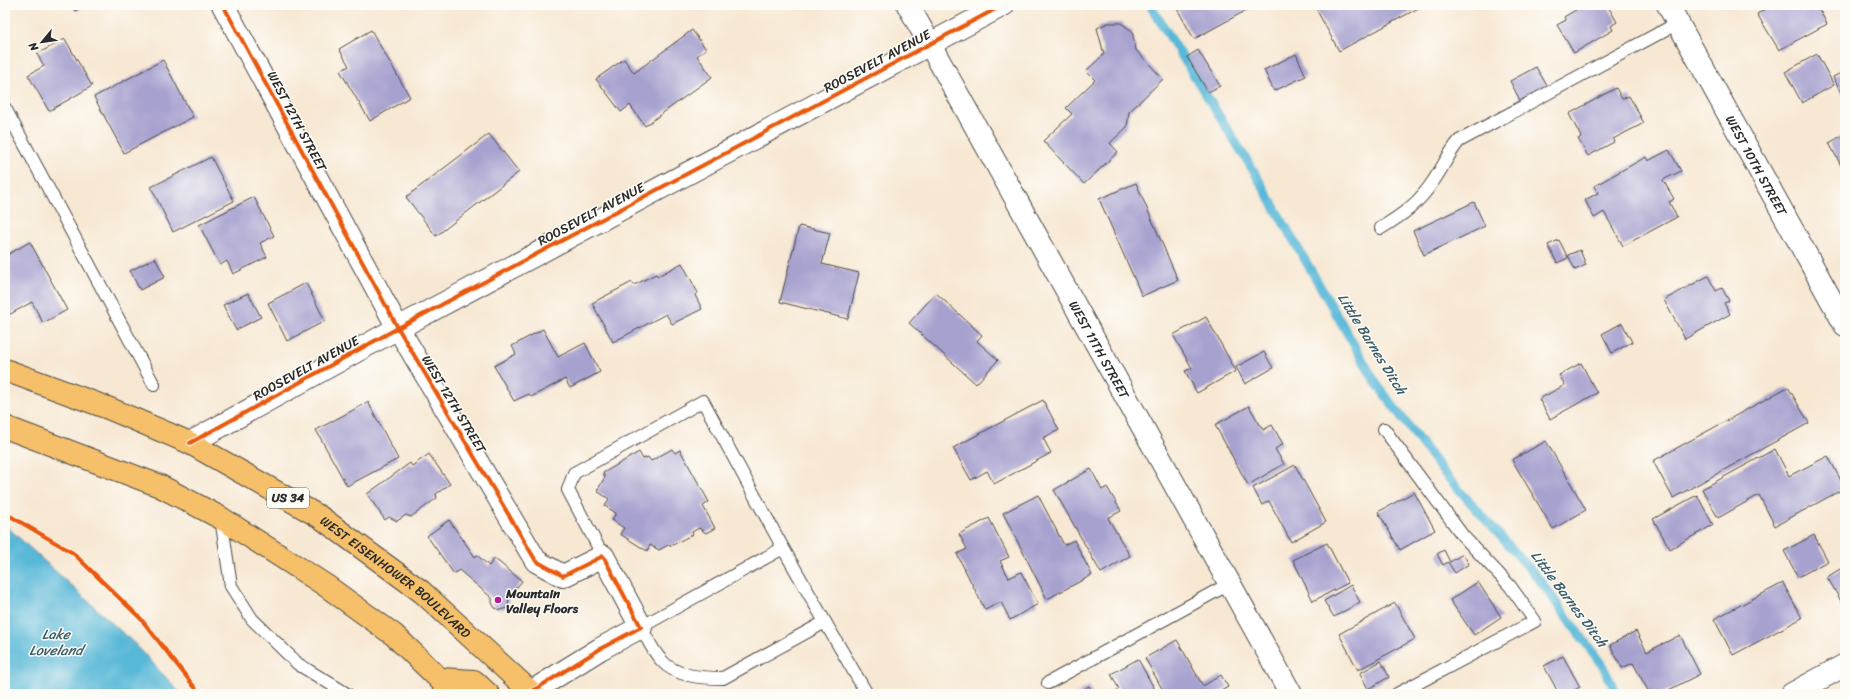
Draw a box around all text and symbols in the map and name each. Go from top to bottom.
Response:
north arrow [22,22,62,62]
street label: ROOSEVELT AVENUE [819,23,936,99]
text: N [23,38,44,55]
street label: WEST 12TH STREET [261,67,334,177]
street label: WEST 10TH STREET [1719,111,1794,221]
street label: ROOSEVELT AVENUE [533,176,650,252]
water label: Little Barnes Ditch [1331,288,1414,401]
street label: WEST 11TH STREET [1063,296,1137,404]
street label: ROOSEVELT AVENUE [248,329,364,407]
street label: WEST 12TH STREET [416,350,493,459]
road number: US 34 [267,488,309,508]
street label: WEST EISENHOWER BOULEVARD [315,509,477,644]
water label: Little Barnes Ditch [1524,545,1615,654]
place label: Mountain Valley Floors [505,582,579,620]
marker: Mountain Valley Floors [493,595,503,605]
water label: Lake Loveland [29,622,86,663]

